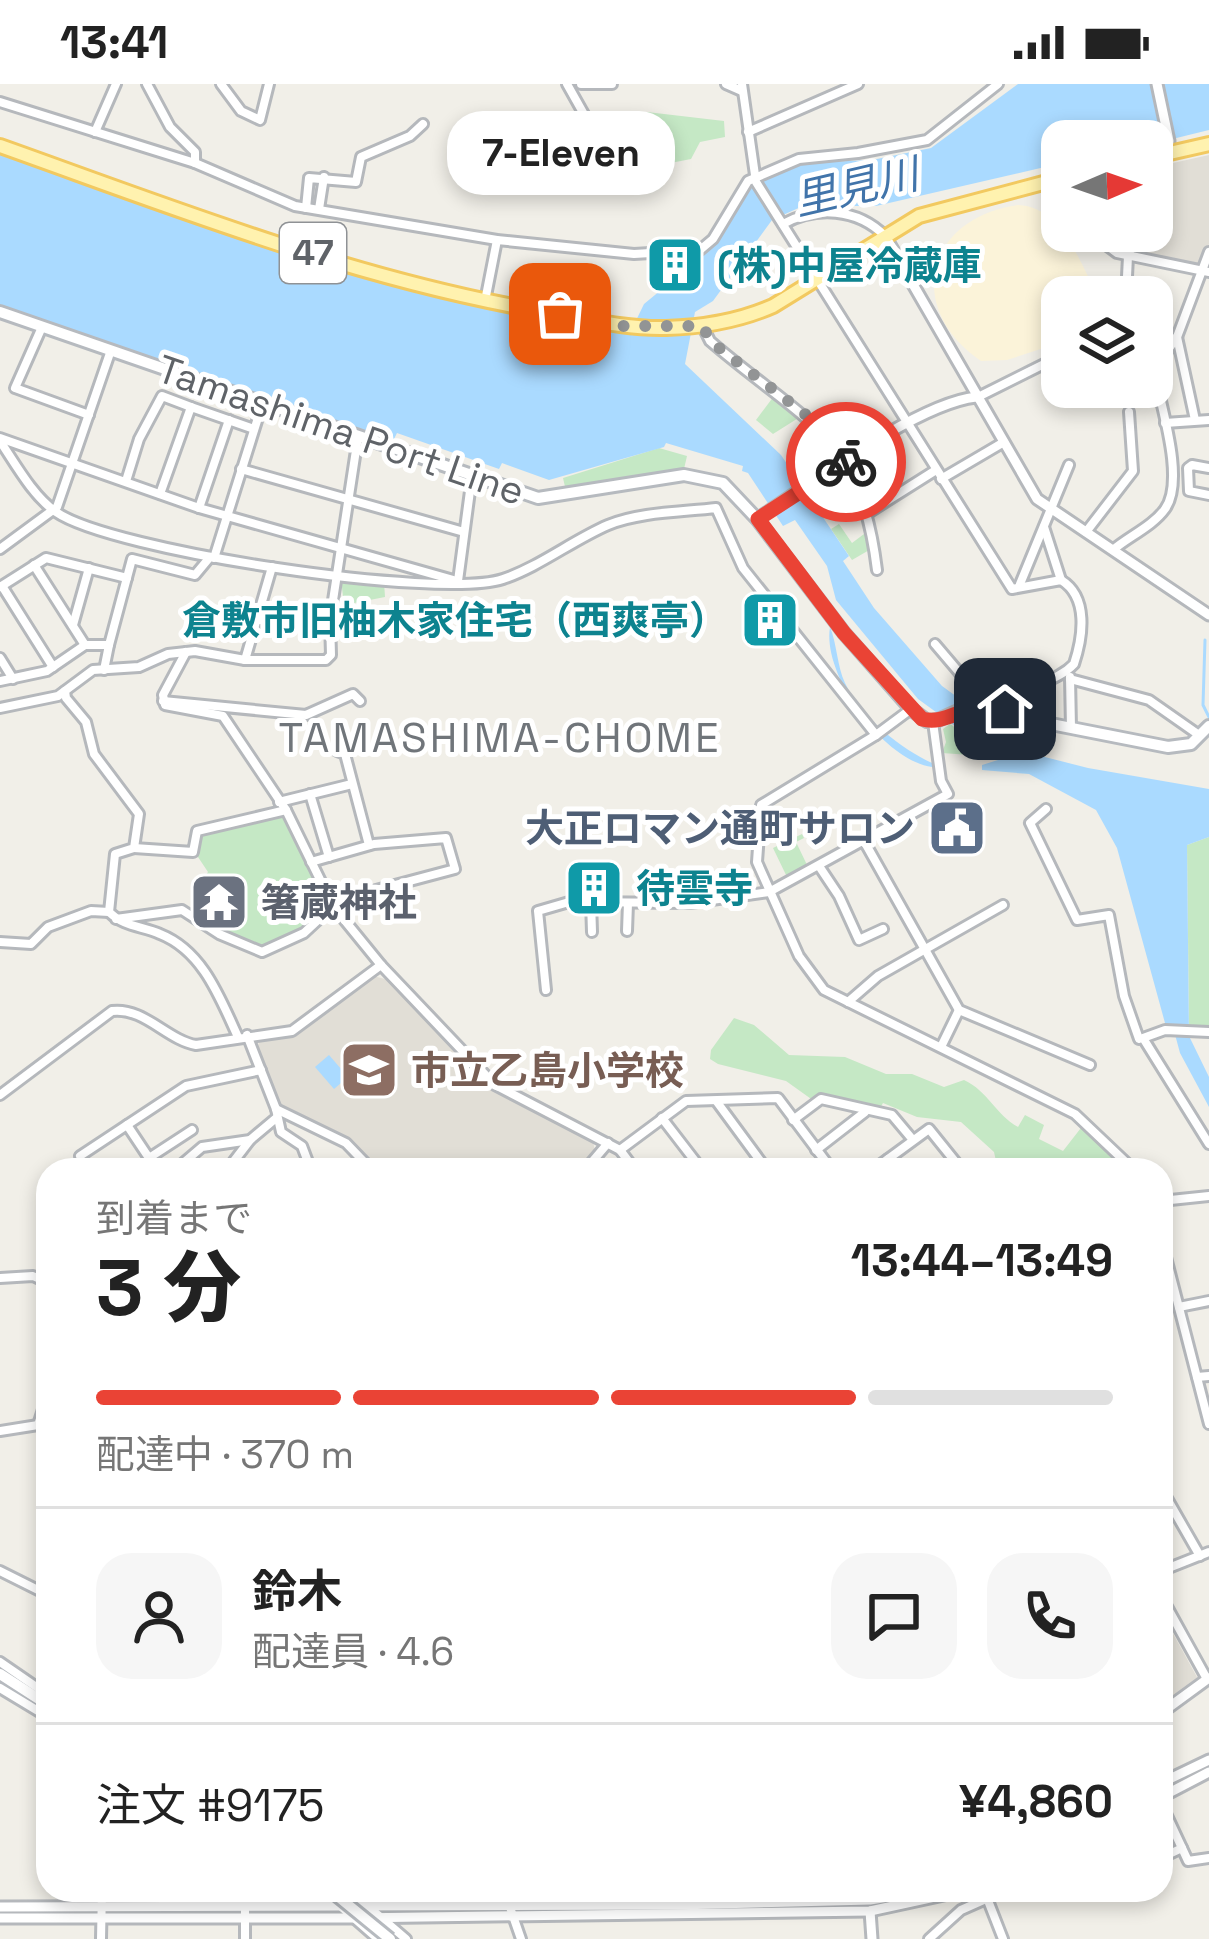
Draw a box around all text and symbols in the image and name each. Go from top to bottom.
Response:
text: 13:41 [60,14,168,71]
callout: 7-Eleven [446,110,674,194]
north arrow [1041,120,1173,252]
map controls [1041,120,1173,408]
text: 7-Eleven [482,128,640,177]
water label: 里見川 [789,146,927,227]
road number: 47 [280,223,346,283]
building icon: (株)中屋冷蔵庫 [644,234,706,296]
place label: (株)中屋冷蔵庫 [717,241,982,290]
pin [509,263,611,365]
button: layers [1041,276,1173,408]
icon: bag [527,281,593,347]
street label: Tamashima Port Line [151,344,531,516]
courier [786,402,906,522]
icon: bike [813,429,879,495]
building icon: 倉敷市旧柚木家住宅（西爽亭） [739,589,801,651]
place label: 倉敷市旧柚木家住宅（西爽亭） [182,596,728,645]
pin [954,658,1056,760]
icon: home [972,676,1038,742]
district label: TAMASHIMA-CHOME [278,711,722,764]
public building icon: 大正ロマン通町サロン [926,797,988,859]
place label: 大正ロマン通町サロン [525,804,915,853]
building icon: 待雲寺 [563,857,625,919]
place label: 待雲寺 [636,864,753,913]
temple icon: 箸蔵神社 [188,871,250,933]
place label: 箸蔵神社 [261,878,417,927]
school or university icon: 市立乙島小学校 [338,1039,400,1101]
place label: 市立乙島小学校 [411,1046,684,1095]
text: 到着まで [96,1194,252,1243]
text: 13:44–13:49 [851,1232,1113,1289]
text: 3 分 [96,1238,241,1338]
text: 配達中 · 370 m [96,1430,354,1479]
button: person [96,1553,222,1679]
button: chat [831,1553,957,1679]
button: phone [987,1553,1113,1679]
text: 鈴木 [252,1563,342,1620]
text: 配達員 · 4.6 [252,1627,454,1676]
text: ¥4,860 [959,1773,1113,1830]
text: 注文 #9175 [96,1777,325,1834]

